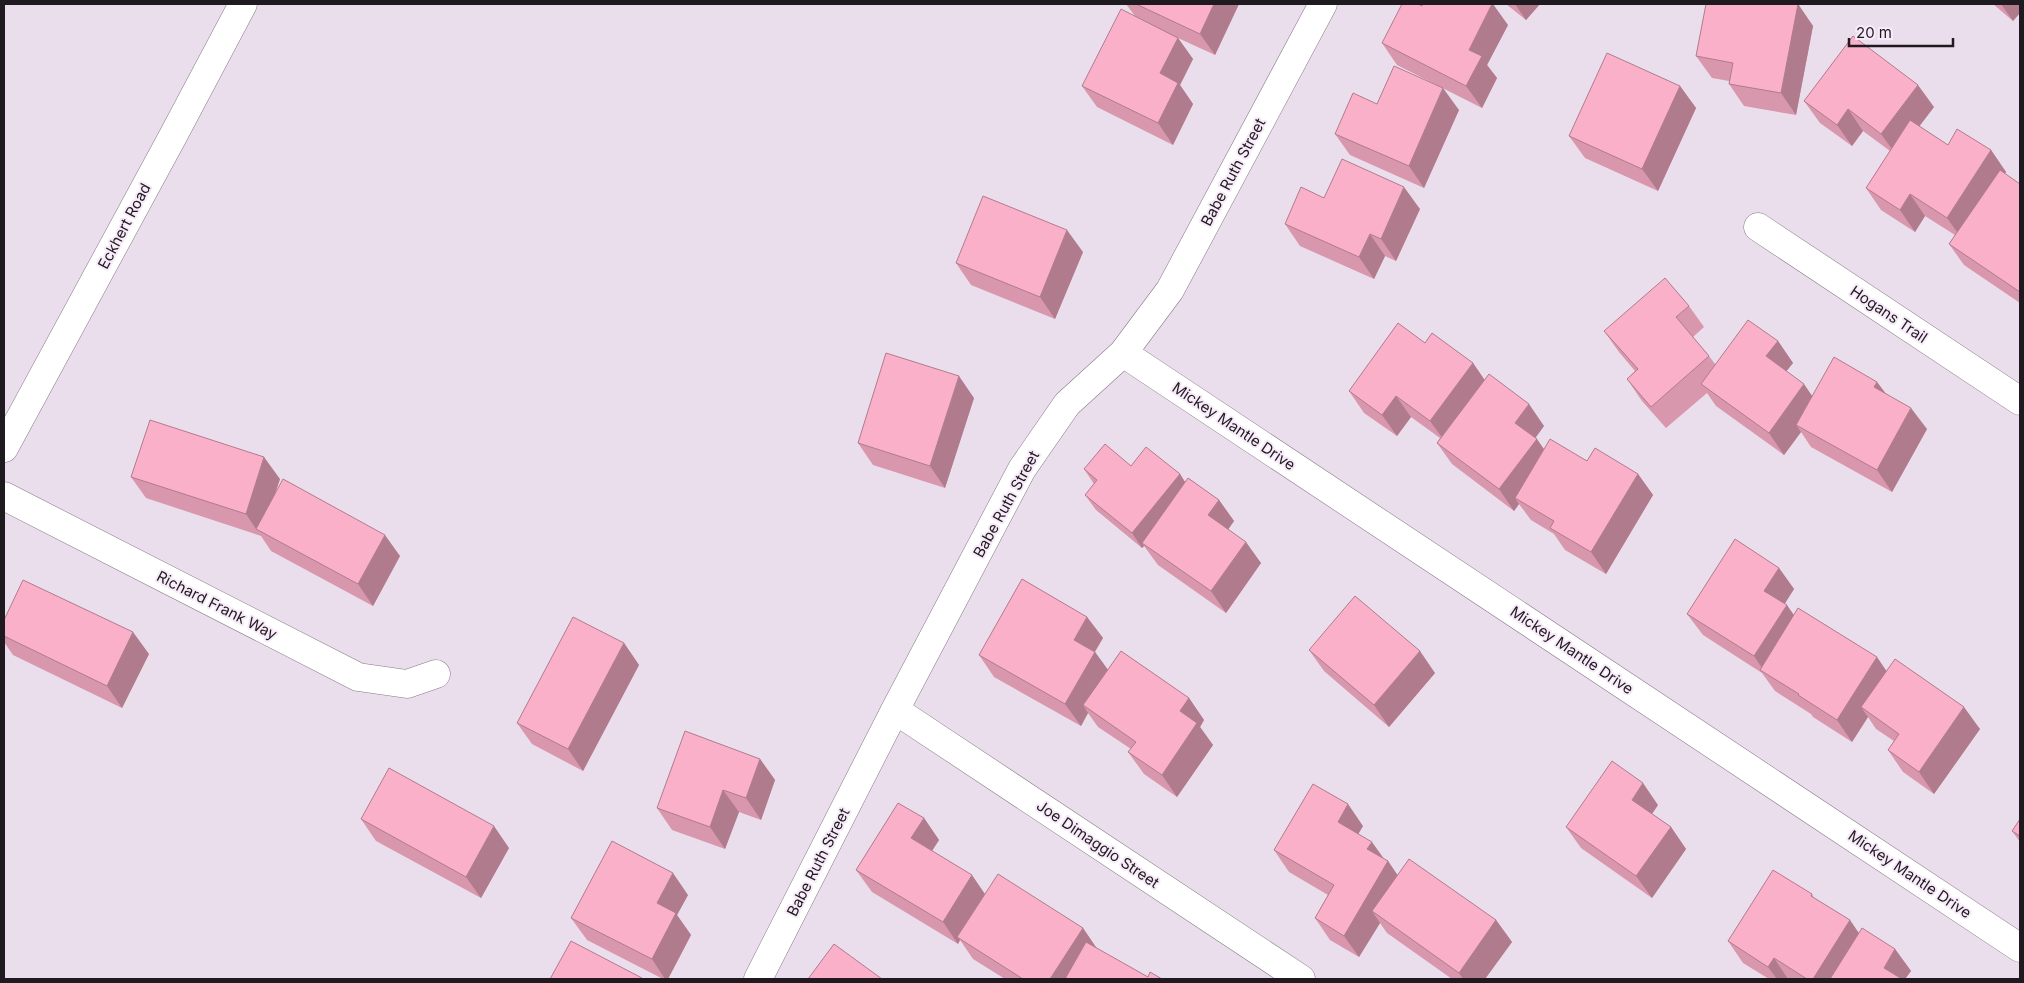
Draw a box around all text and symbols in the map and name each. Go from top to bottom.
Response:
scale bar [1849,15,1953,47]
text: 20 m [1856,23,1892,42]
street label: Babe Ruth Street [1197,115,1269,229]
street label: Eckhert Road [93,180,155,272]
street label: Hogans Trail [1847,281,1931,347]
street label: Mickey Mantle Drive [1169,378,1299,474]
street label: Babe Ruth Street [969,447,1043,561]
street label: Richard Frank Way [154,566,281,644]
street label: Mickey Mantle Drive [1507,602,1637,698]
street label: Joe Dimaggio Street [1033,796,1163,892]
street label: Babe Ruth Street [782,804,854,919]
street label: Mickey Mantle Drive [1845,826,1975,922]

